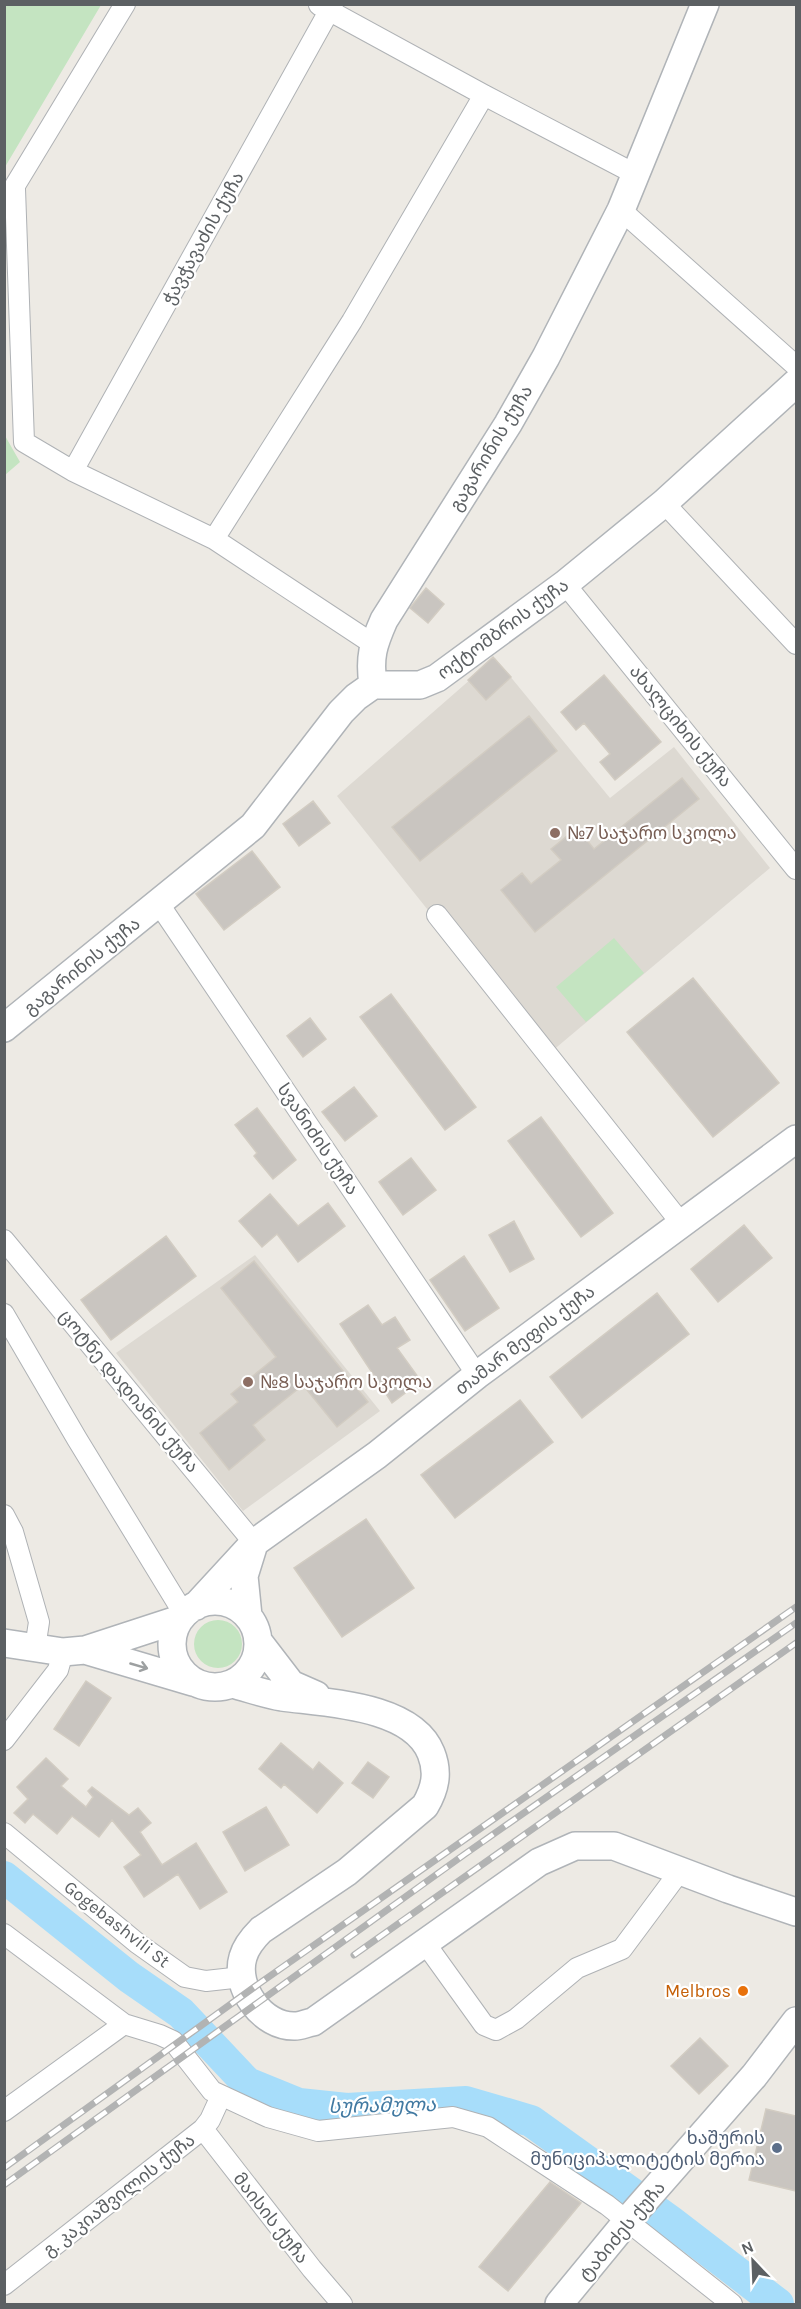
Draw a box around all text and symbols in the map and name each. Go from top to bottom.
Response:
street label: ჭავჭავაძის ქუჩა [157,168,249,308]
street label: გაგარინის ქუჩა [445,381,537,515]
street label: ოქტომბრის ქუჩა [433,574,573,684]
street label: ახალციხის ქუჩა [625,660,737,792]
place label: №7 საჯარო სკოლა [567,822,737,844]
marker: №7 საჯარო სკოლა [548,826,562,840]
street label: გაგარინის ქუჩა [19,912,145,1020]
street label: სვანიძის ქუჩა [272,1079,364,1199]
street label: თამარ მეფის ქუჩა [451,1280,599,1400]
street label: ცოტნე დადიანის ქუჩა [54,1305,204,1477]
place label: №8 საჯარო სკოლა [260,1371,432,1393]
marker: №8 საჯარო სკოლა [241,1375,255,1389]
one-way arrow [129,1661,148,1672]
street label: Gogebashvili St [60,1876,175,1972]
place label: Melbros [665,1980,731,2002]
marker: Melbros [736,1984,750,1998]
water label: სურამულა [328,2093,437,2118]
place label: ხაშურის მუნიციპალიტეტის მერია [530,2127,765,2170]
street label: გ. კაკიაშვილის ქუჩა [39,2129,199,2261]
marker: ხაშურის მუნიციპალიტეტის მერია [770,2141,784,2155]
street label: მაისის ქუჩა [229,2168,313,2268]
street label: ტაბიძეს ქუჩა [574,2177,670,2285]
north arrow [723,2231,783,2291]
text: N [738,2237,756,2259]

